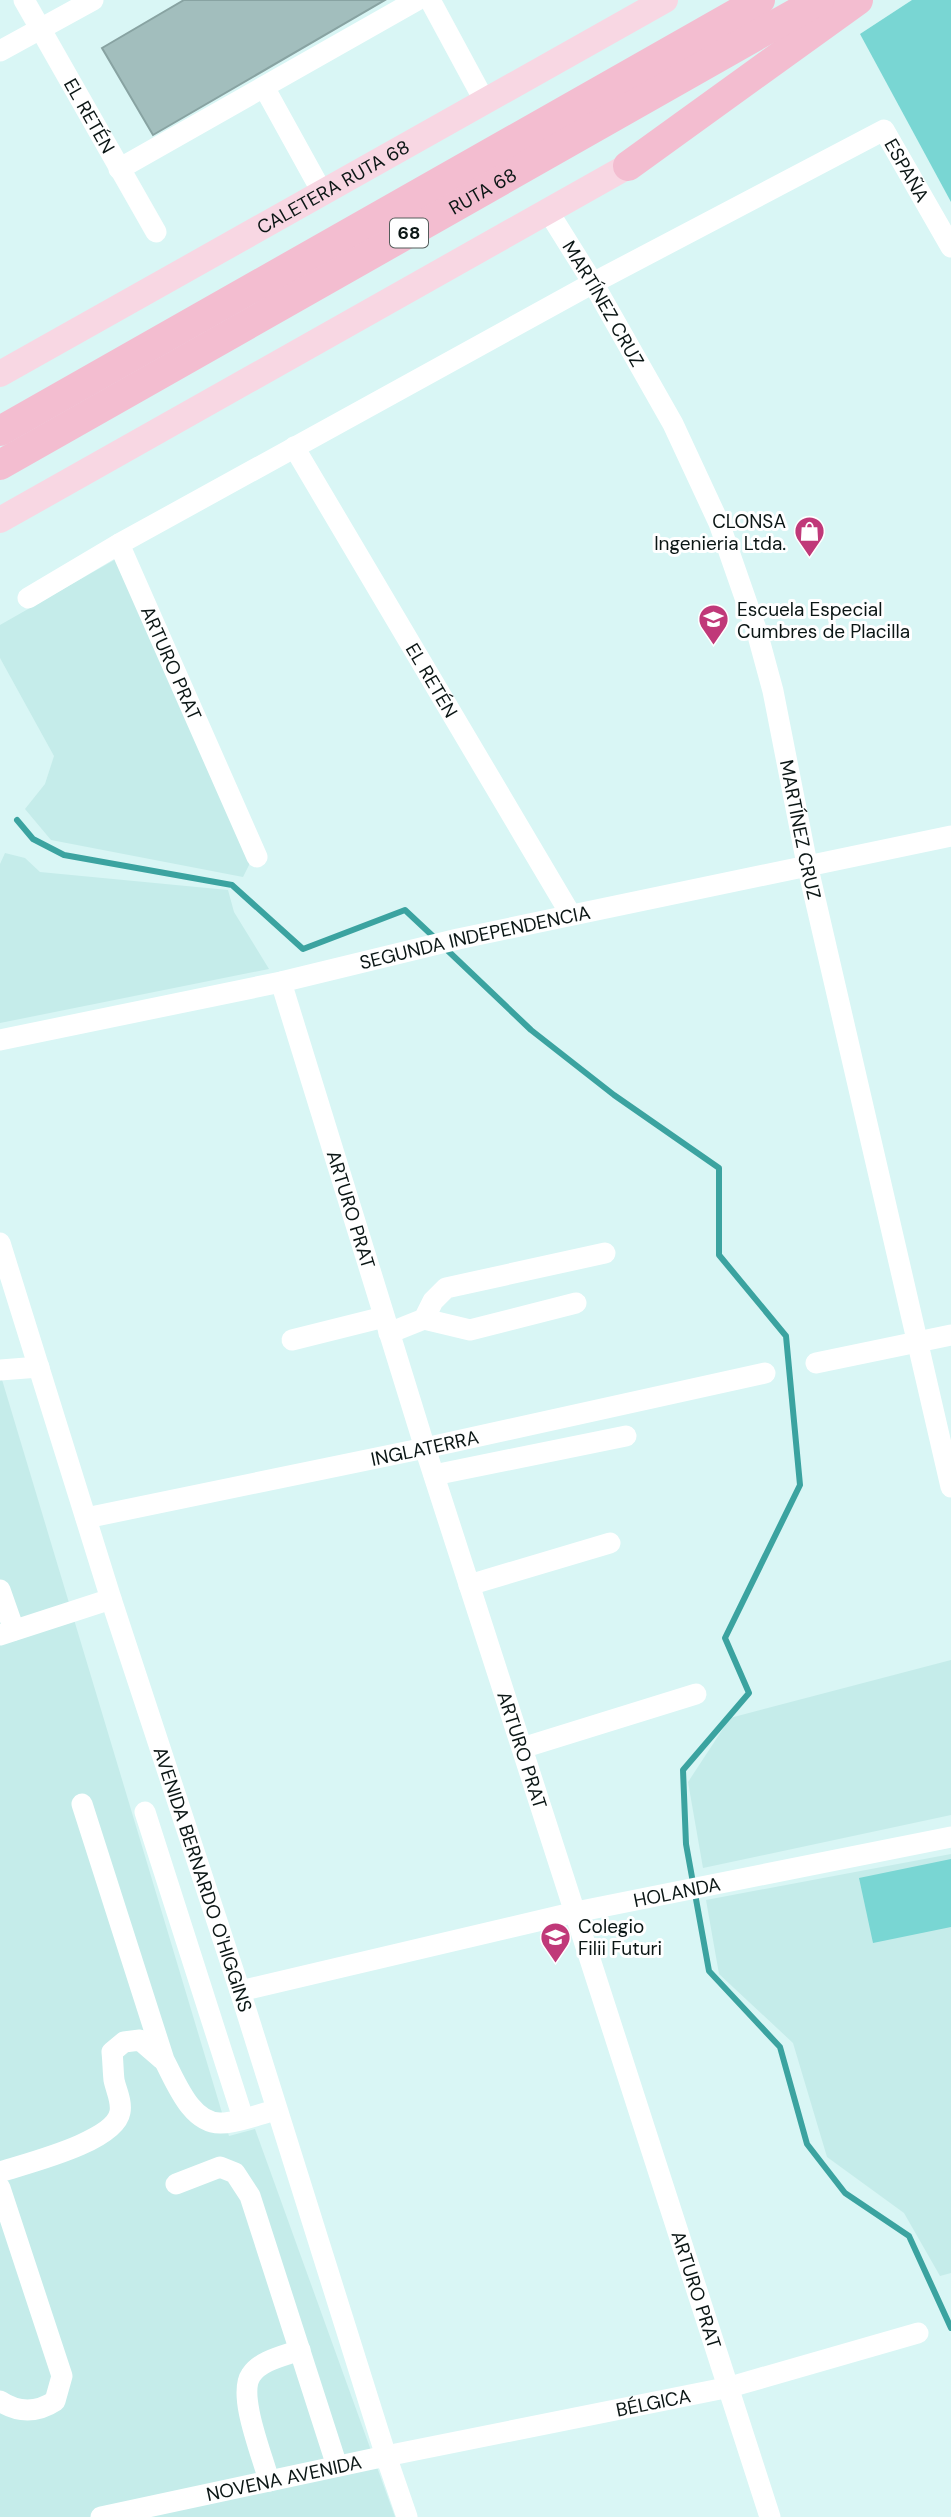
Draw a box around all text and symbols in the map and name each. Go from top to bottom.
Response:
street label: EL RETÉN [59,74,121,158]
street label: ESPAÑA [879,134,935,207]
street label: CALETERA RUTA 68 [252,135,412,237]
street label: RUTA 68 [444,162,521,220]
road number: 68 [390,218,428,247]
street label: MARTÍNEZ CRUZ [557,236,650,371]
place label: CLONSA Ingenieria Ltda. [654,509,786,556]
shop icon: CLONSA Ingenieria Ltda. [792,515,826,559]
place label: Escuela Especial Cumbres de Placilla [737,597,910,644]
street label: ARTURO PRAT [135,602,208,724]
school or university icon: Escuela Especial Cumbres de Placilla [697,603,731,647]
street label: EL RETÉN [400,638,464,722]
street label: MARTÍNEZ CRUZ [774,758,827,902]
street label: SEGUNDA INDEPENDENCIA [357,899,593,975]
street label: ARTURO PRAT [321,1147,381,1272]
street label: INGLATERRA [369,1424,482,1471]
street label: ARTURO PRAT [492,1688,553,1812]
street label: AVENIDA BERNARDO O'HIGGINS [148,1744,258,2015]
street label: HOLANDA [631,1871,723,1913]
place label: Colegio Filii Futuri [578,1914,662,1961]
school or university icon: Colegio Filii Futuri [538,1920,572,1964]
street label: ARTURO PRAT [666,2228,727,2352]
street label: BÉLGICA [614,2383,693,2422]
street label: NOVENA AVENIDA [204,2449,364,2507]

